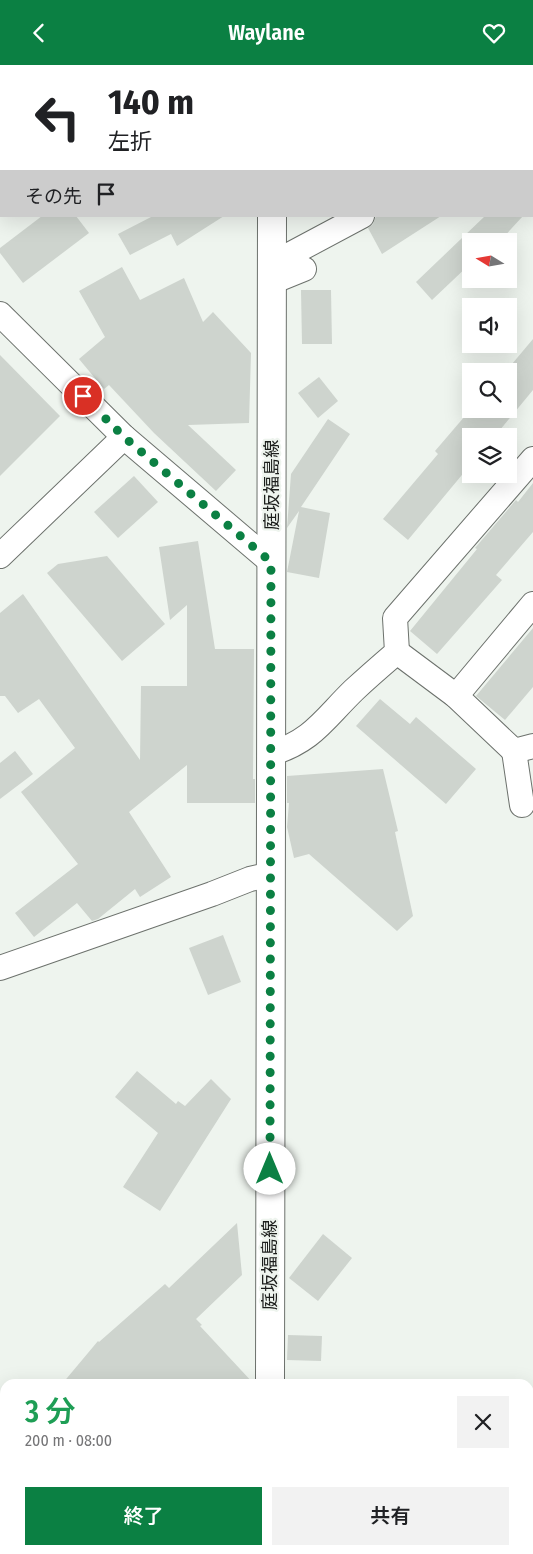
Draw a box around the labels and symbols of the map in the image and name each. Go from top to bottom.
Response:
north arrow [462,233,518,287]
pin [62,375,104,417]
street label: 庭坂福島線 [261,440,283,530]
position arrow [243,1142,295,1194]
street label: 庭坂福島線 [259,1220,281,1310]

